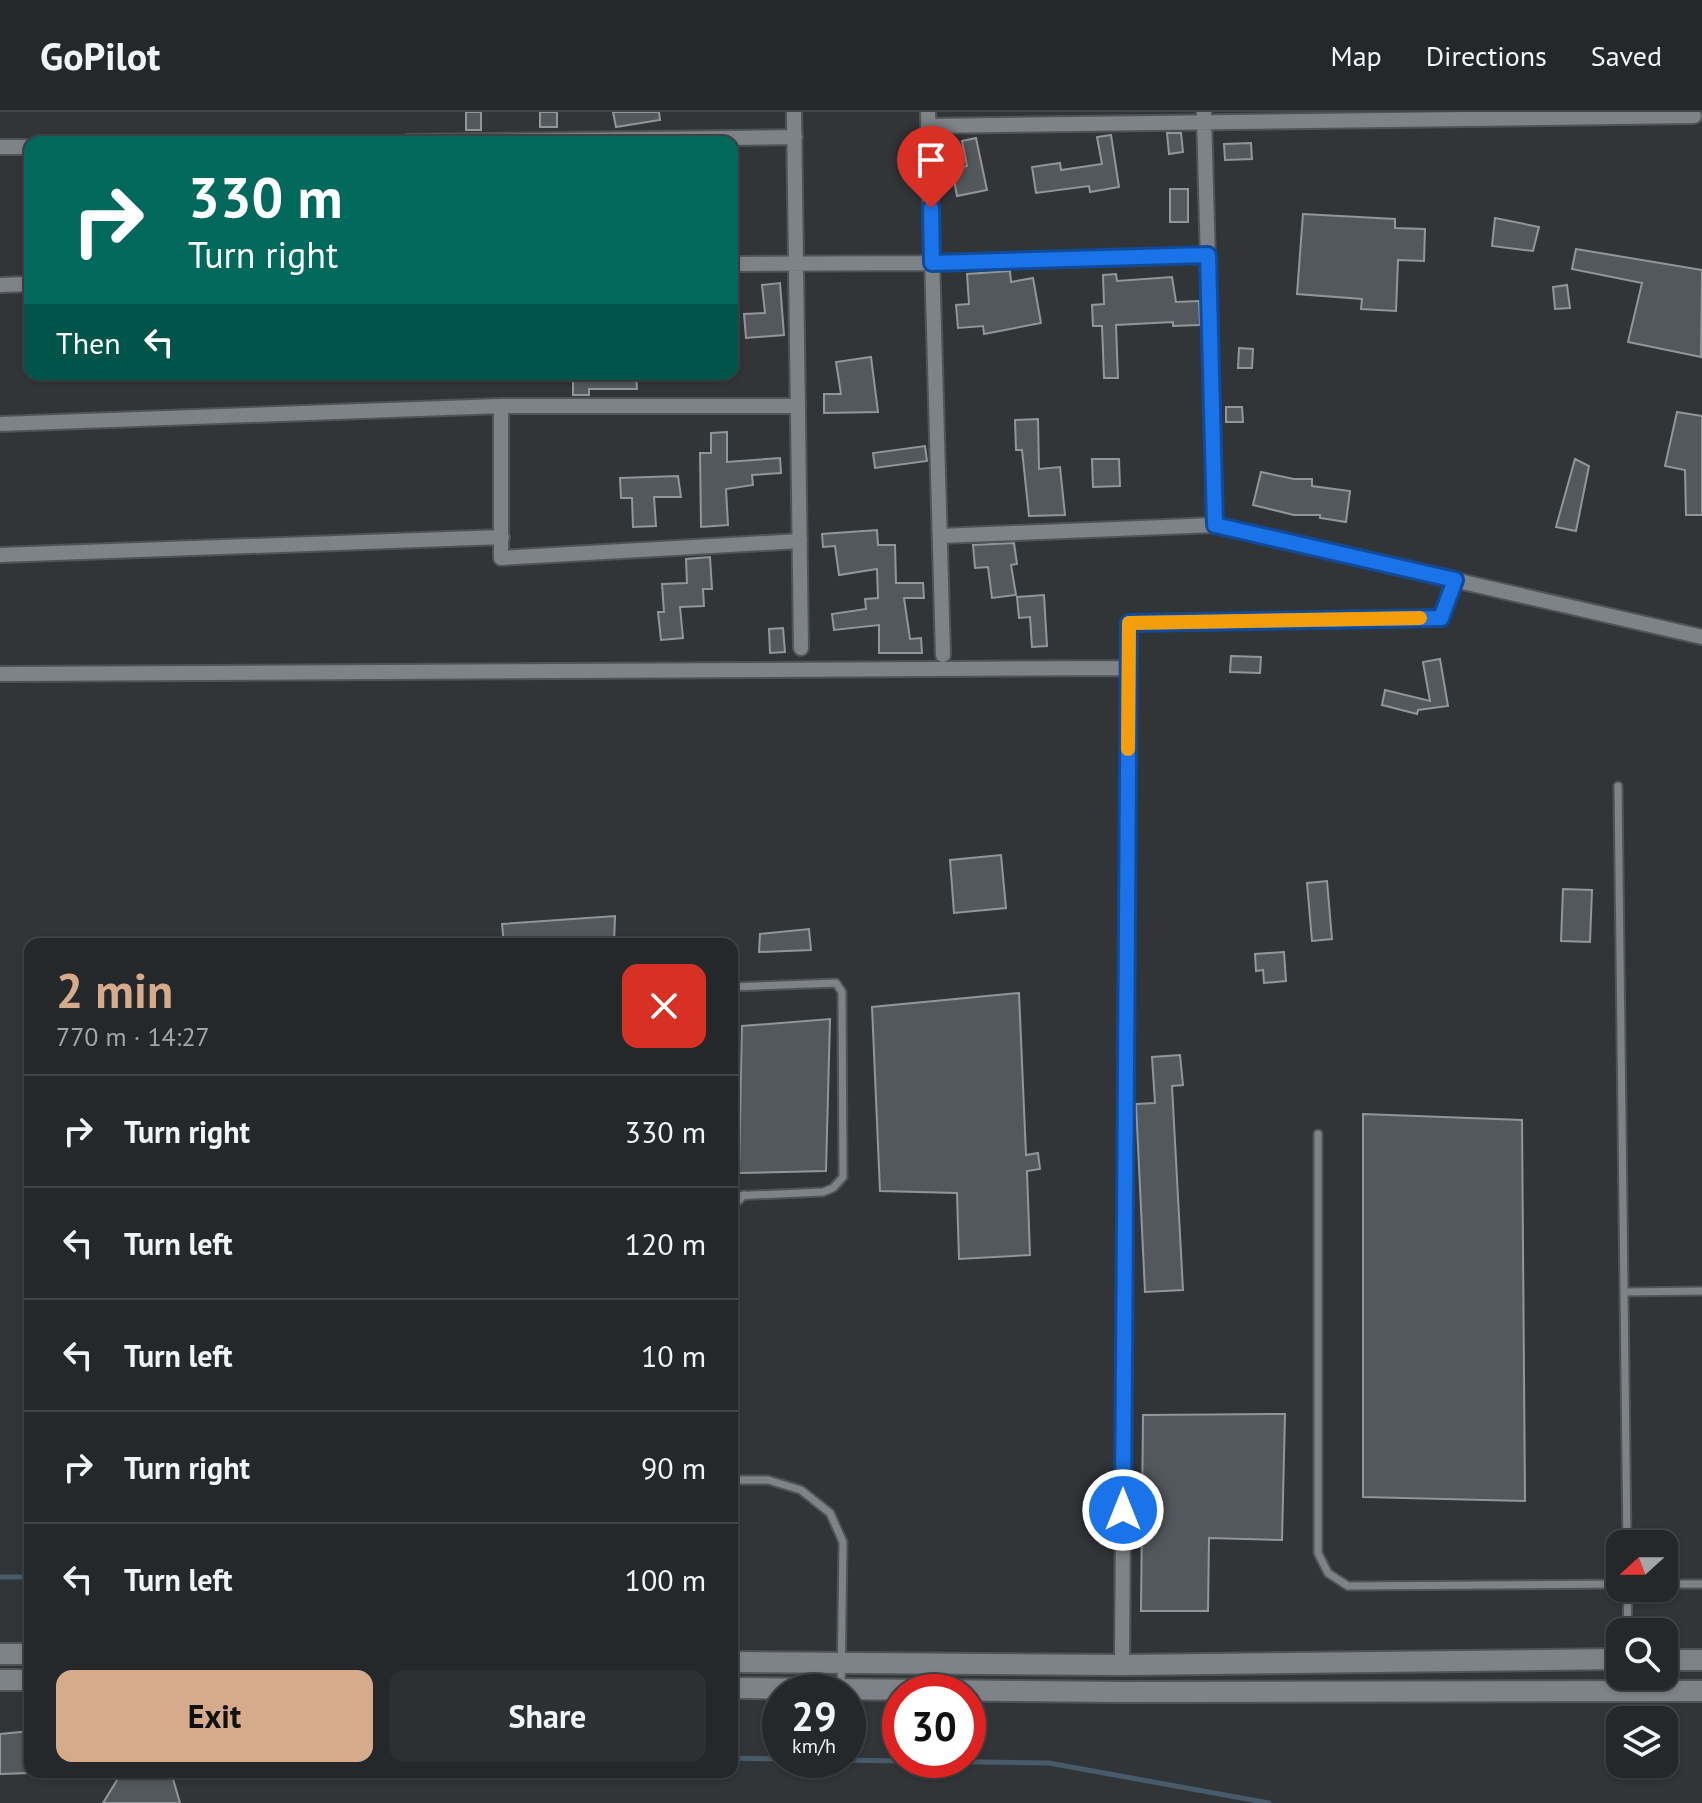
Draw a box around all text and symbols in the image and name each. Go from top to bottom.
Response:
text: GoPilot [40,31,160,80]
text: Map [1331,37,1382,74]
text: Directions [1426,37,1547,74]
text: Saved [1591,37,1662,74]
pin [897,126,965,208]
icon: arrive [909,138,953,182]
text: 330 m [188,161,343,233]
icon: right [56,168,160,272]
text: Turn right [188,231,338,278]
icon: left [137,320,181,364]
text: Then [56,323,121,362]
text: 2 min [56,959,173,1021]
button: close [622,964,706,1048]
text: 770 m · 14:27 [56,1020,210,1053]
icon: right [56,1109,100,1153]
text: Turn right [124,1112,250,1151]
text: 330 m [625,1112,706,1151]
icon: left [56,1221,100,1265]
text: Turn left [124,1224,232,1263]
text: 120 m [625,1224,706,1263]
icon: left [56,1333,100,1377]
text: Turn left [124,1336,232,1375]
text: 10 m [641,1336,706,1375]
icon: right [56,1445,100,1489]
text: Turn right [124,1448,250,1487]
text: 90 m [641,1448,706,1487]
position arrow [1081,1468,1165,1552]
north arrow [1606,1530,1678,1602]
map controls [1606,1530,1678,1778]
icon: left [56,1557,100,1601]
text: Turn left [124,1560,232,1599]
text: 100 m [625,1560,706,1599]
button: search [1606,1618,1678,1690]
button: Exit [56,1670,373,1762]
button: Share [389,1670,706,1762]
speed limit sign: 30 [882,1674,986,1778]
text: 29 [791,1690,837,1742]
button: layers [1606,1706,1678,1778]
text: km/h [792,1733,836,1759]

